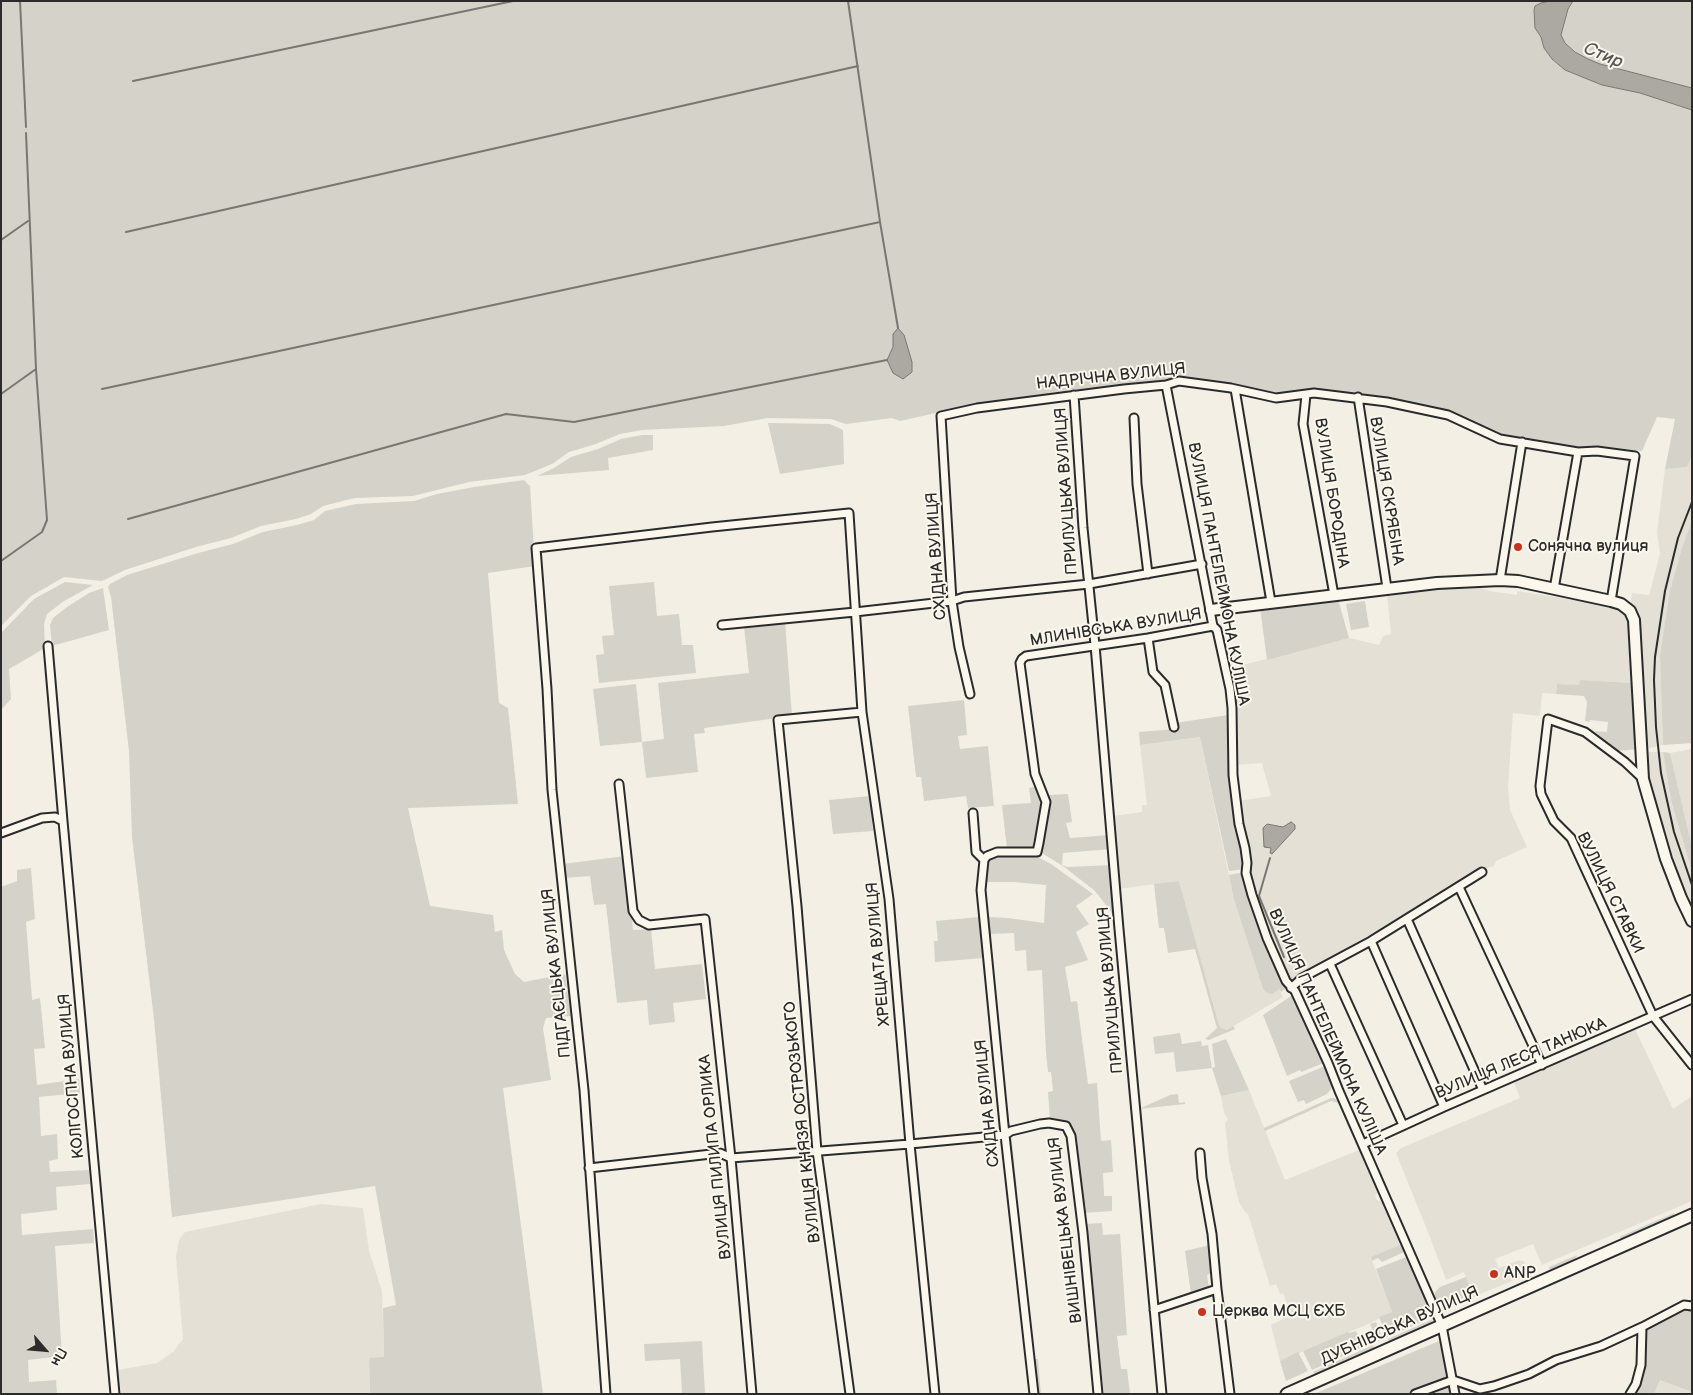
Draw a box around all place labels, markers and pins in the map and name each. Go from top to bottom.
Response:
place label: Сонячна вулиця [1528,537,1648,557]
marker: Сонячна вулиця [1512,541,1524,553]
place label: ANP [1504,1264,1536,1284]
marker: ANP [1488,1268,1500,1280]
place label: Церква МСЦ ЄХБ [1212,1302,1345,1322]
marker: Церква МСЦ ЄХБ [1196,1306,1208,1318]

